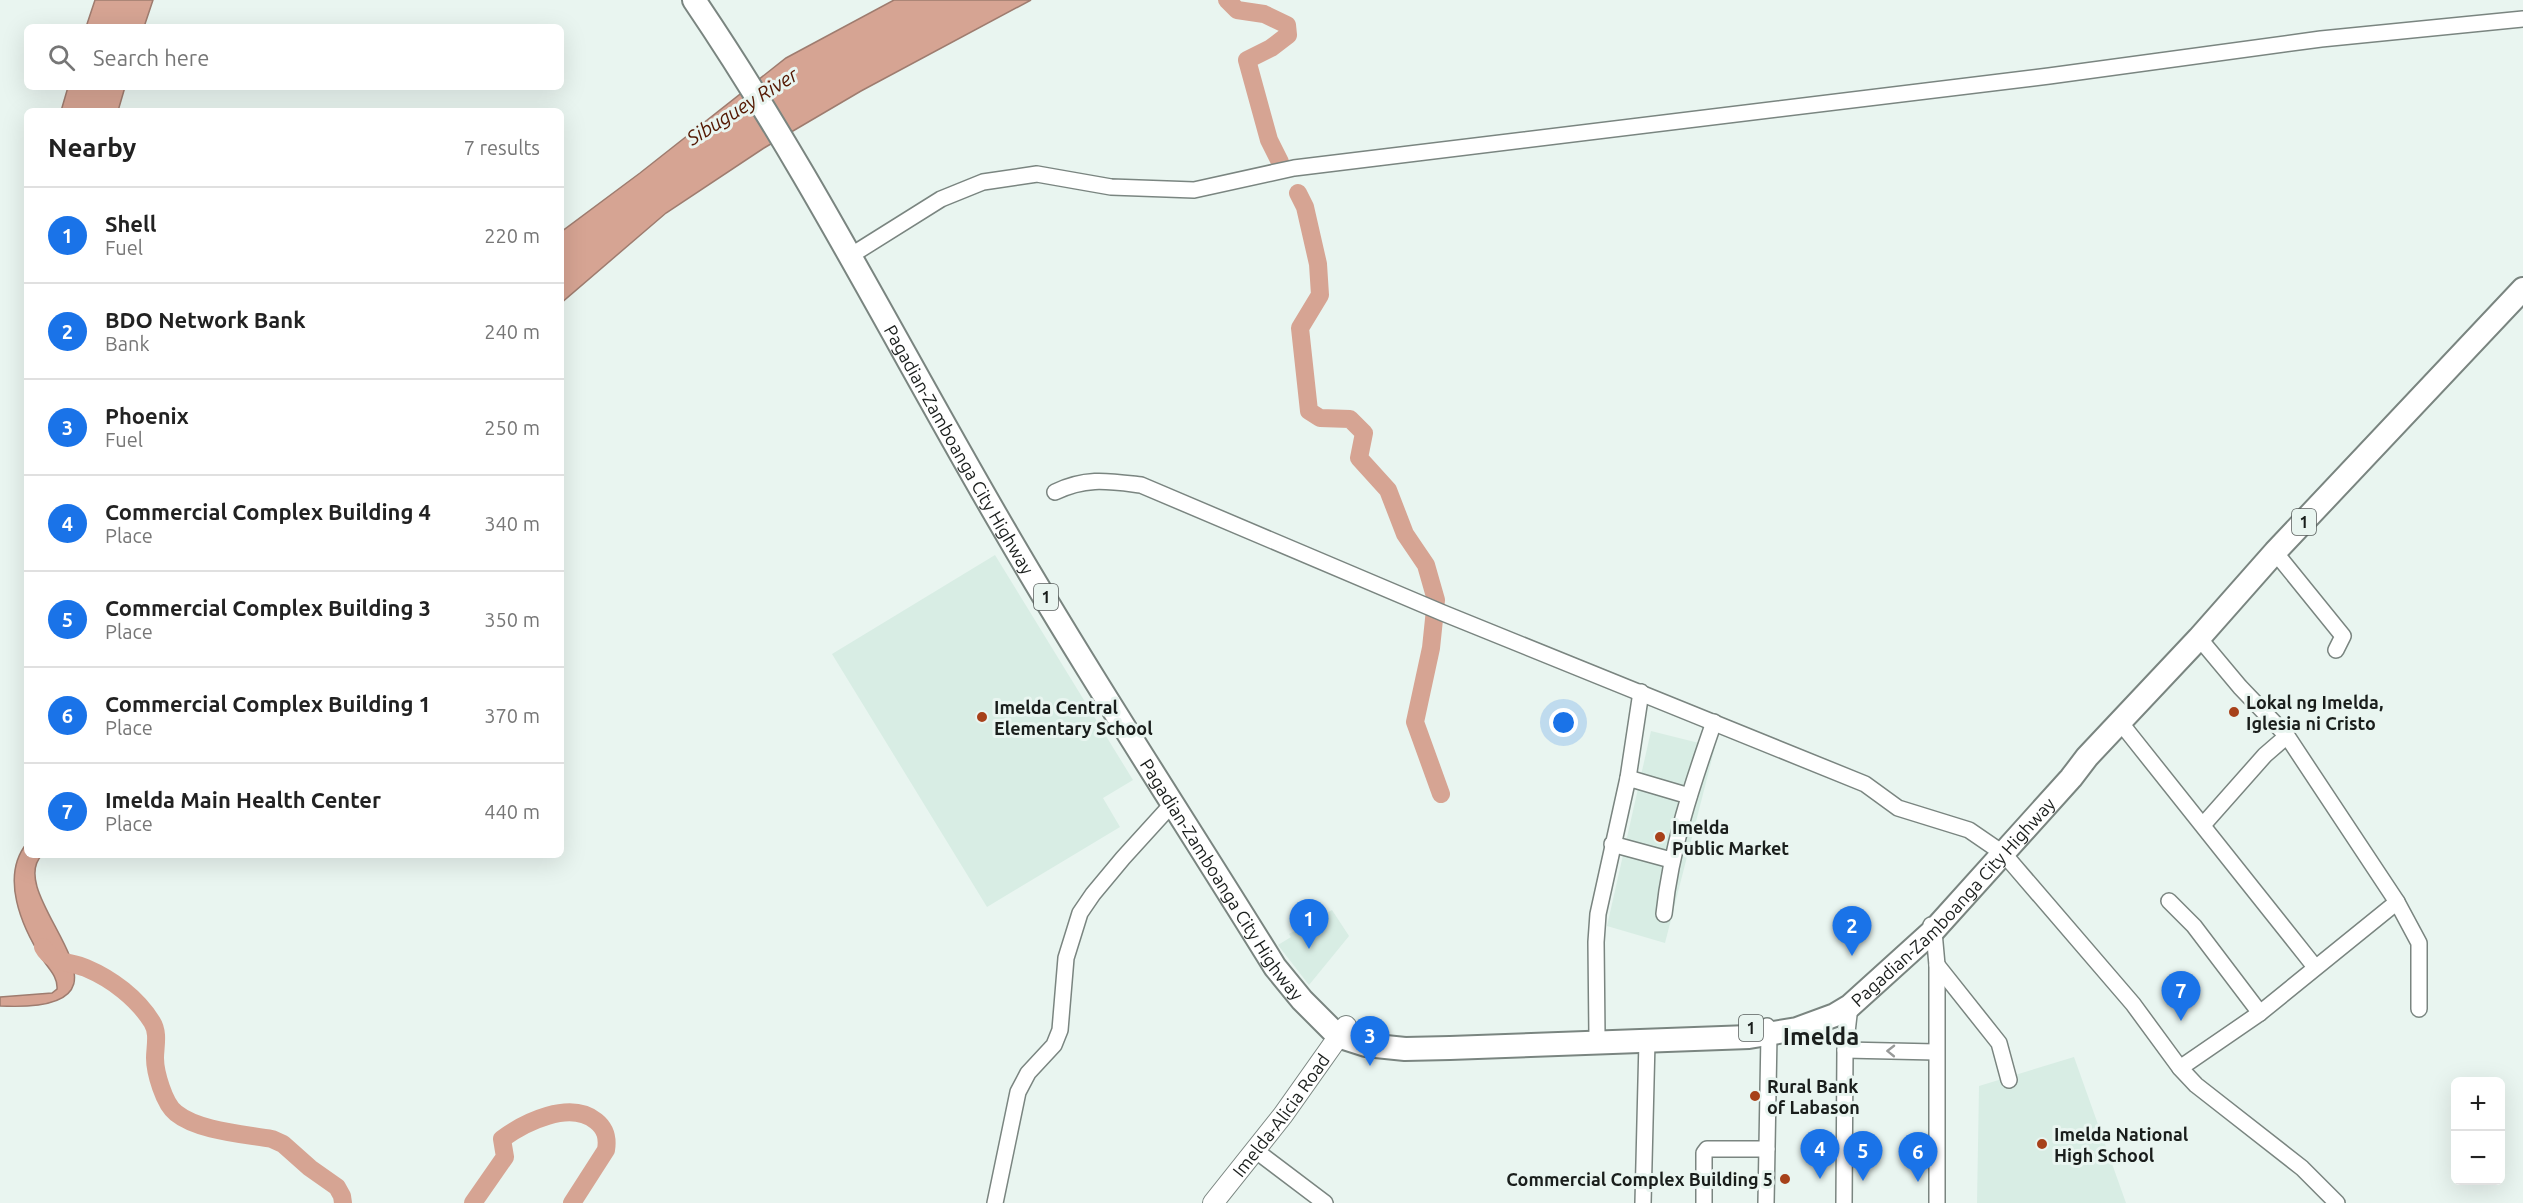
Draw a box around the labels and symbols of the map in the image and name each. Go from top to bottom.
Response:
water label: Sibuguey River [681,62,803,150]
street label: Pagadian-Zamboanga City Highway [881,321,1038,578]
road number: 1 [2292,509,2316,535]
road number: 1 [1034,584,1058,610]
place label: Lokal ng Imelda, Iglesia ni Cristo [2246,692,2383,733]
place label: Imelda Central Elementary School [994,697,1153,738]
marker: Lokal ng Imelda, Iglesia ni Cristo [2227,705,2241,719]
your location [1549,708,1578,737]
marker: Imelda Central Elementary School [975,710,989,724]
street label: Pagadian-Zamboanga City Highway [1137,755,1308,1004]
street label: Pagadian-Zamboanga City Highway [1847,793,2059,1010]
place label: Imelda Public Market [1672,817,1789,858]
marker: Imelda Public Market [1653,830,1667,844]
pin: 1 [1290,900,1328,949]
pin: 2 [1832,906,1872,956]
pin: 7 [2162,972,2200,1021]
road number: 1 [1739,1015,1763,1041]
pin: 3 [1350,1016,1390,1066]
district label: Imelda [1783,1023,1859,1050]
one-way arrow [1886,1045,1895,1057]
street label: Imelda-Alicia Road [1228,1050,1333,1180]
place label: Rural Bank of Labason [1767,1076,1860,1117]
marker: Rural Bank of Labason [1748,1089,1762,1103]
place label: Imelda National High School [2054,1124,2189,1165]
pin: 4 [1800,1130,1840,1179]
pin: 5 [1844,1132,1882,1181]
pin: 6 [1898,1132,1938,1182]
marker: Imelda National High School [2035,1137,2049,1151]
place label: Commercial Complex Building 5 [1506,1169,1773,1189]
marker: Commercial Complex Building 5 [1778,1172,1792,1186]

